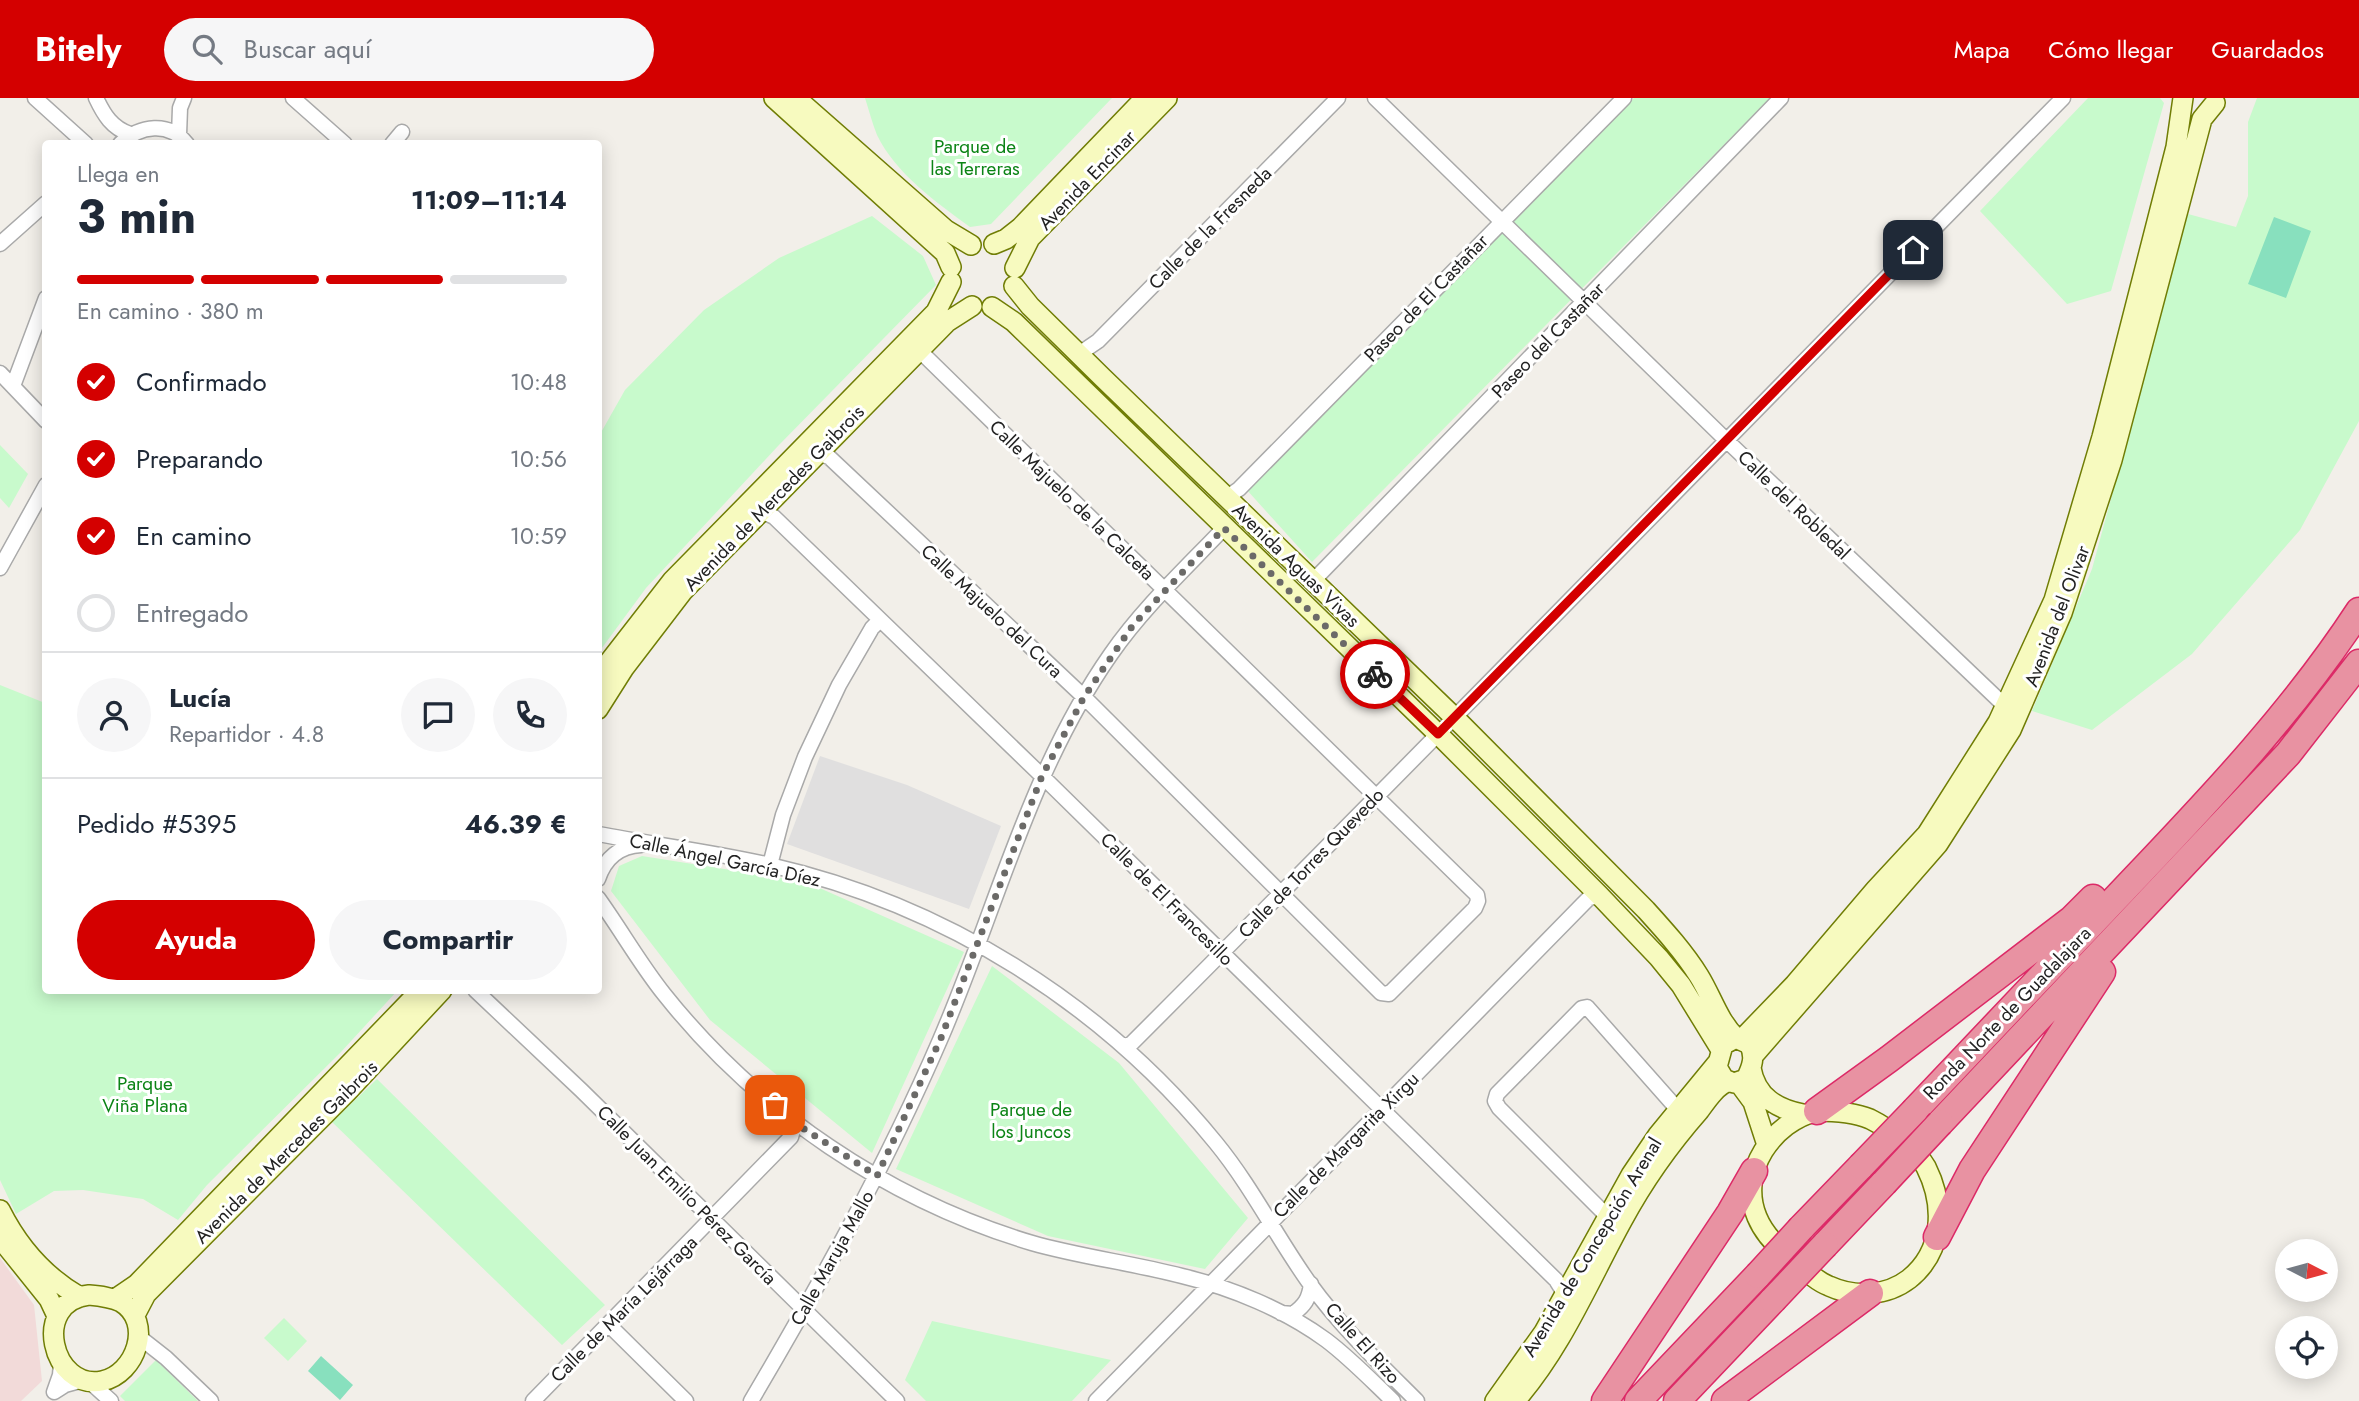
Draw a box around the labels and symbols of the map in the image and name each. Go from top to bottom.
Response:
street label: Avenida Encinar [1032,123,1142,236]
park label: Parque de las Terreras [930,133,1020,182]
street label: Calle de la Fresneda [1142,160,1278,296]
pin [1883,220,1943,280]
street label: Paseo de El Castañar [1358,228,1495,368]
street label: Paseo del Castañar [1485,275,1611,404]
street label: Avenida de Mercedes Gaibrois [678,399,871,597]
street label: Calle Majuelo de la Calceta [983,414,1161,586]
street label: Calle del Robledal [1732,444,1856,566]
street label: Avenida Aguas Vivas [1226,497,1366,633]
street label: Calle Majuelo del Cura [915,538,1069,684]
street label: Avenida del Olivar [2018,541,2096,690]
courier [1340,639,1410,709]
street label: Calle de Torres Quevedo [1232,782,1390,944]
street label: Calle de El Francesillo [1094,826,1240,972]
street label: Calle Ángel García Díez [627,827,823,893]
street label: Ronda Norte de Guadalajara [1917,920,2097,1106]
street label: Avenida de Mercedes Gaibrois [188,1054,384,1250]
street label: Calle de Margarita Xirgu [1267,1066,1425,1224]
park label: Parque Viña Plana [102,1070,188,1119]
pin [745,1075,805,1135]
park label: Parque de los Juncos [990,1096,1072,1145]
street label: Calle Juan Emilio Pérez García [591,1099,783,1291]
street label: Avenida de Concepción Arenal [1516,1132,1668,1362]
street label: Calle Maruja Mallo [784,1186,880,1330]
street label: Calle de María Lejárraga [544,1229,704,1389]
north arrow [2275,1239,2338,1302]
street label: Calle El Rizo [1319,1296,1407,1390]

